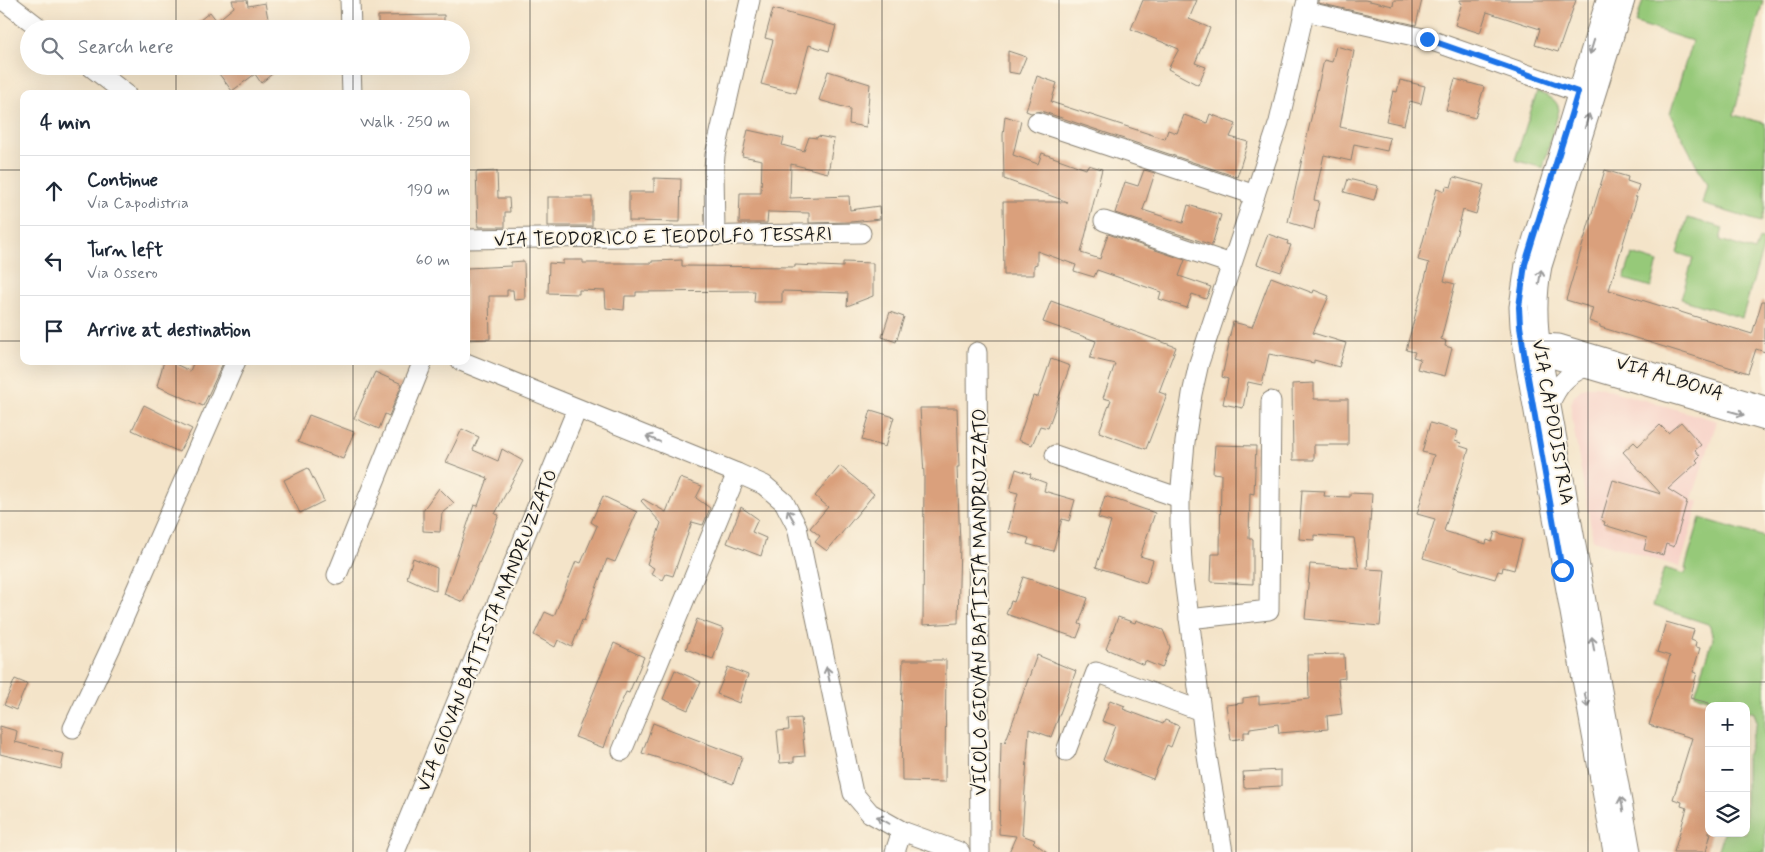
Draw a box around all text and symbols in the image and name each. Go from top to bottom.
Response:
search box [20,20,470,75]
route end [1416,28,1439,51]
icon: search [38,34,66,62]
text: Search here [78,35,174,60]
one-way arrow [1587,38,1596,54]
text: 4 min [40,109,91,137]
text: Walk · 250 m [360,112,450,133]
one-way arrow [1583,114,1593,130]
text: Continue [87,168,158,193]
icon: ahead [40,177,68,205]
text: 190 m [407,180,450,201]
text: Via Capodistria [87,193,189,214]
street label: VIA TEODORICO E TEODOLFO TESSARI [494,222,832,253]
text: Turn left [87,238,163,263]
icon: left [40,247,68,275]
text: 60 m [416,250,450,271]
text: Via Ossero [87,263,158,284]
one-way arrow [1536,269,1546,285]
icon: arrive [40,317,68,345]
text: Arrive at destination [87,318,251,343]
street label: VIA CAPODISTRIA [1526,337,1579,507]
street label: VIA ALBONA [1613,350,1726,407]
street label: VICOLO GIOVAN BATTISTA MANDRUZZATO [968,408,993,796]
one-way arrow [1728,409,1744,419]
one-way arrow [645,434,660,443]
street label: VIA GIOVAN BATTISTA MANDRUZZATO [411,466,564,796]
one-way arrow [786,509,796,524]
route start [1551,559,1574,582]
one-way arrow [1588,636,1598,652]
one-way arrow [823,667,832,683]
one-way arrow [1581,692,1591,708]
map controls [1705,702,1750,837]
button: + [1705,702,1750,747]
button: − [1705,747,1750,792]
button: layers [1705,792,1750,837]
one-way arrow [1617,796,1627,812]
one-way arrow [876,815,890,825]

